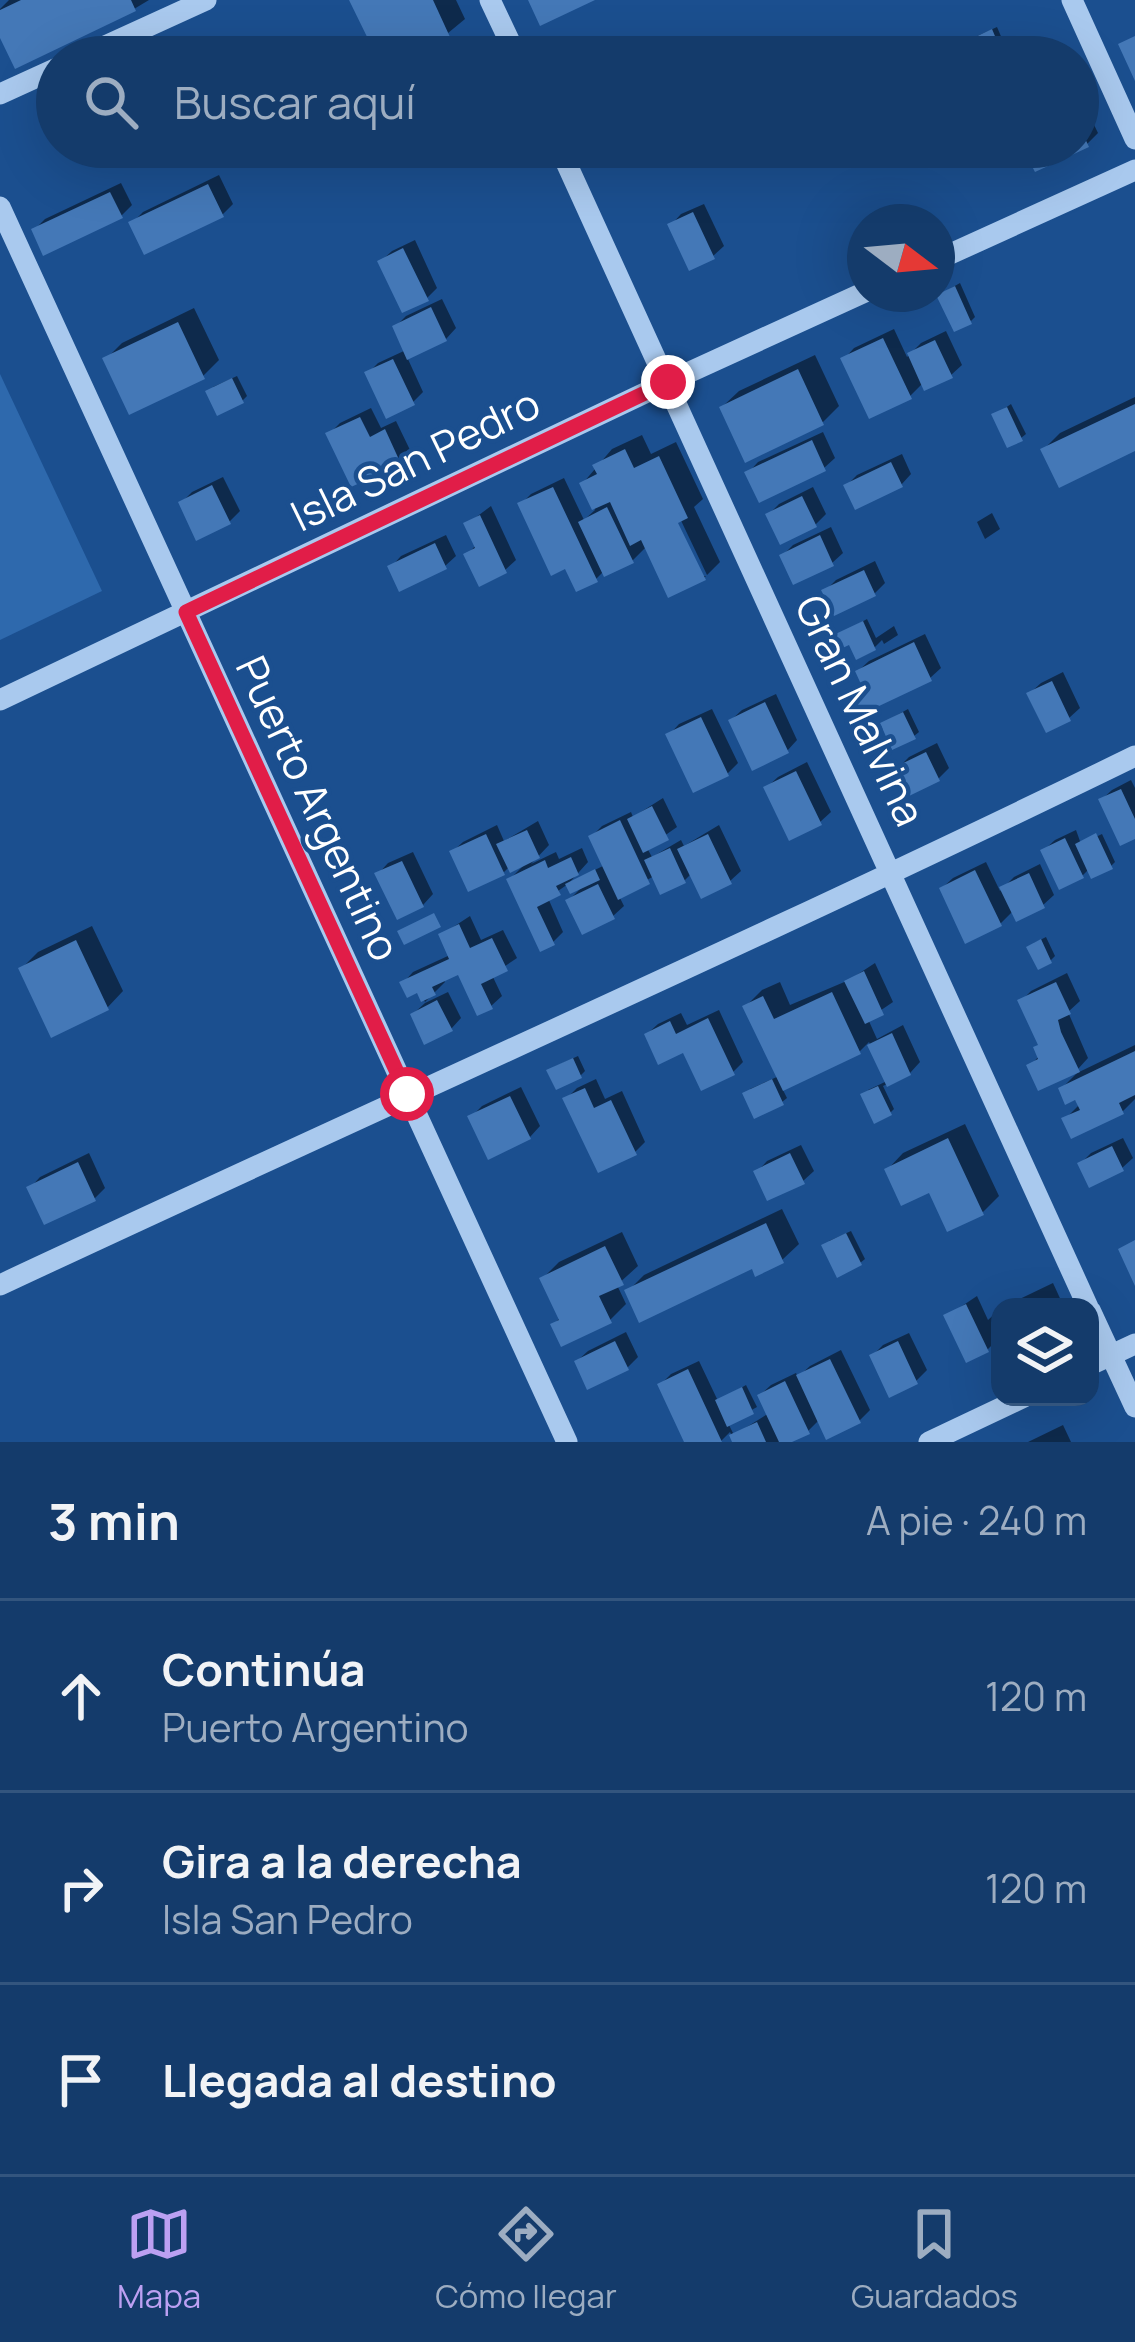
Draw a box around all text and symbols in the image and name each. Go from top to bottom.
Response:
search box [36,36,1099,168]
icon: search [78,69,144,135]
text: Buscar aquí [174,71,416,133]
north arrow [847,204,955,312]
route end [641,355,695,409]
street label: Isla San Pedro [281,374,549,544]
street label: Gran Malvina [782,585,940,835]
street label: Puerto Argentino [223,646,415,970]
route start [380,1067,434,1121]
map controls [991,1298,1099,1406]
button: layers [991,1298,1099,1406]
text: 3 min [48,1486,180,1555]
text: A pie · 240 m [866,1493,1087,1547]
text: Continúa [162,1638,366,1700]
icon: ahead [48,1663,114,1729]
text: 120 m [985,1669,1087,1723]
text: Puerto Argentino [162,1700,469,1754]
text: Gira a la derecha [162,1830,522,1892]
icon: right [48,1855,114,1921]
text: 120 m [985,1861,1087,1915]
text: Isla San Pedro [162,1892,413,1946]
icon: arrive [48,2047,114,2113]
text: Llegada al destino [162,2049,557,2111]
tab: Mapa [117,2201,201,2318]
tab: Cómo llegar [435,2201,617,2318]
tab: Guardados [851,2201,1018,2318]

